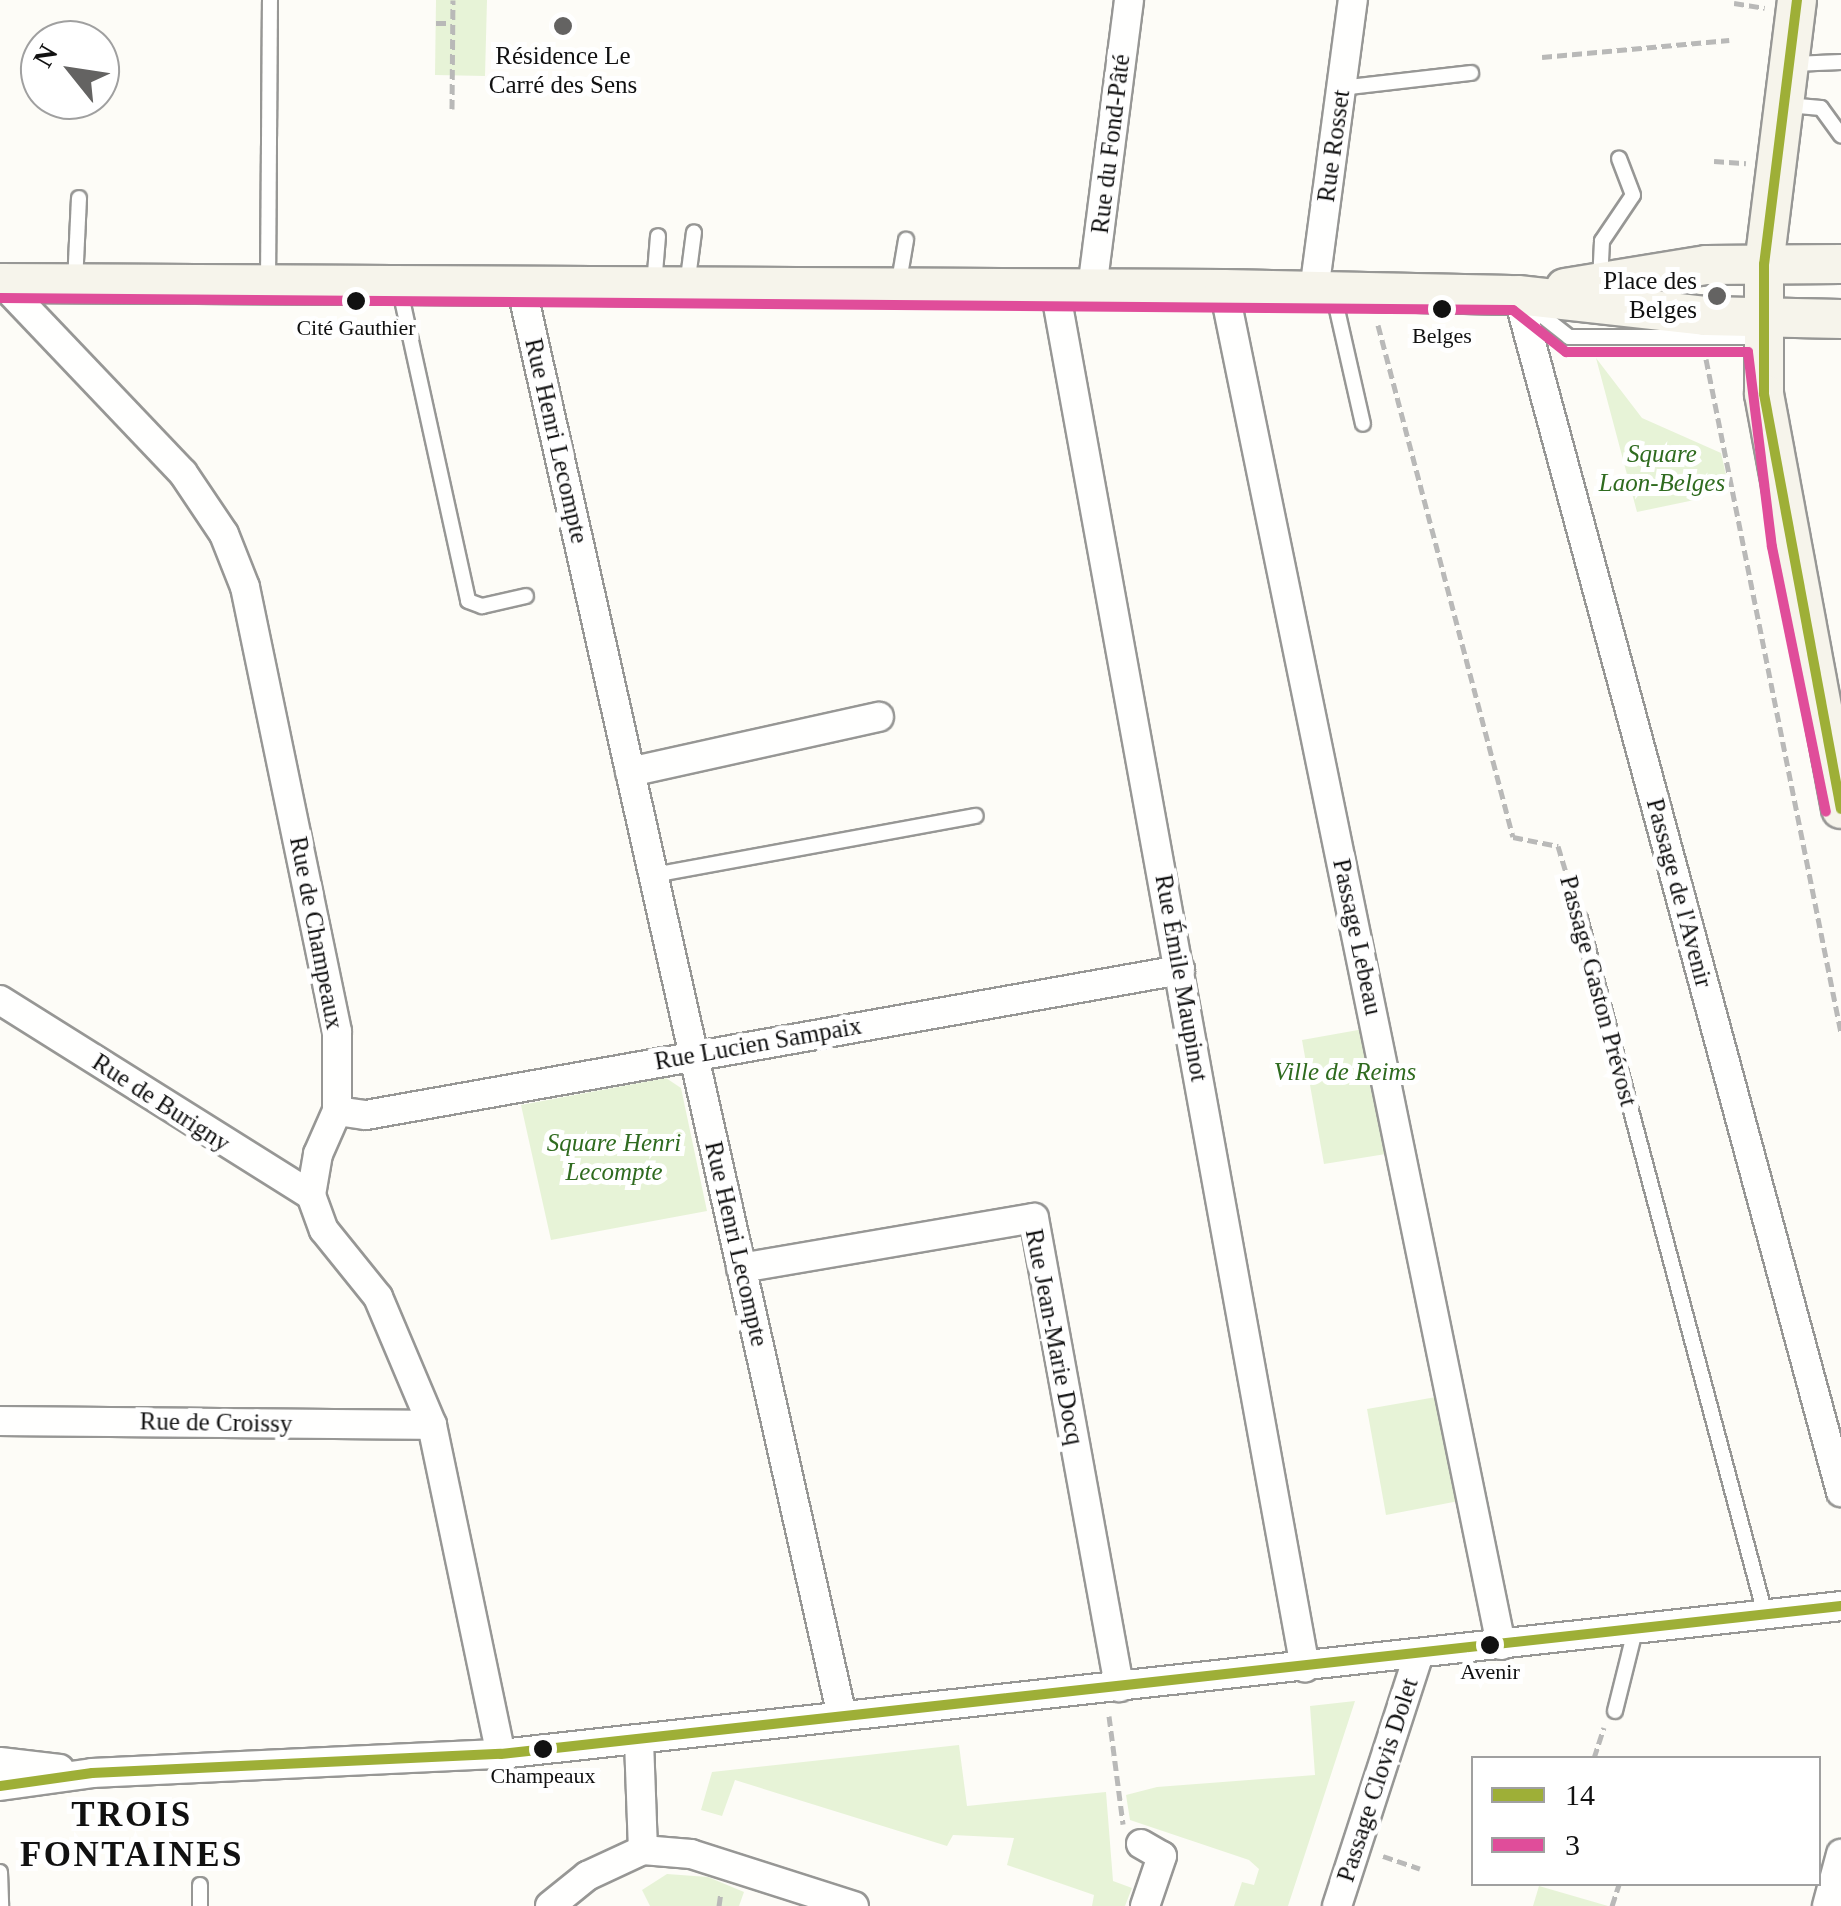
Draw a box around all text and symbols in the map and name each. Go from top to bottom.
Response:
marker: Résidence Le Carré des Sens [552,15,574,37]
north arrow [20,20,120,120]
text: N [27,39,64,72]
place label: Résidence Le Carré des Sens [489,42,637,101]
street label: Rue du Fond-Pâté [1085,53,1137,235]
street label: Rue Rosset [1311,88,1357,204]
place label: Place des Belges [1603,267,1697,326]
marker: Place des Belges [1706,285,1728,307]
marker: Cité Gauthier [346,291,366,311]
marker: Belges [1432,299,1452,319]
place label: Cité Gauthier [296,315,416,341]
place label: Belges [1412,323,1472,349]
street label: Rue Henri Lecompte [518,335,594,547]
park label: Square Laon-Belges [1599,440,1725,499]
street label: Passage de l'Avenir [1639,795,1719,991]
street label: Rue de Champeaux [283,834,349,1032]
street label: Passage Lebeau [1326,856,1388,1018]
street label: Rue Émile Maupinot [1148,872,1214,1084]
street label: Passage Gaston Prévost [1553,872,1643,1110]
street label: Rue Lucien Sampaix [652,1011,864,1077]
street label: Rue de Burigny [86,1047,236,1159]
park label: Ville de Reims [1274,1057,1416,1087]
park label: Square Henri Lecompte [547,1129,681,1188]
street label: Rue Henri Lecompte [698,1138,774,1350]
street label: Rue Jean-Marie Docq [1018,1226,1090,1448]
street label: Rue de Croissy [139,1407,293,1439]
marker: Avenir [1480,1635,1500,1655]
place label: Avenir [1460,1659,1520,1685]
street label: Passage Clovis Dolet [1331,1674,1425,1886]
marker: Champeaux [533,1739,553,1759]
legend [1471,1756,1821,1886]
place label: Champeaux [490,1763,596,1789]
text: 14 [1565,1778,1595,1811]
district label: TROIS FONTAINES [20,1794,244,1876]
text: 3 [1565,1828,1580,1861]

